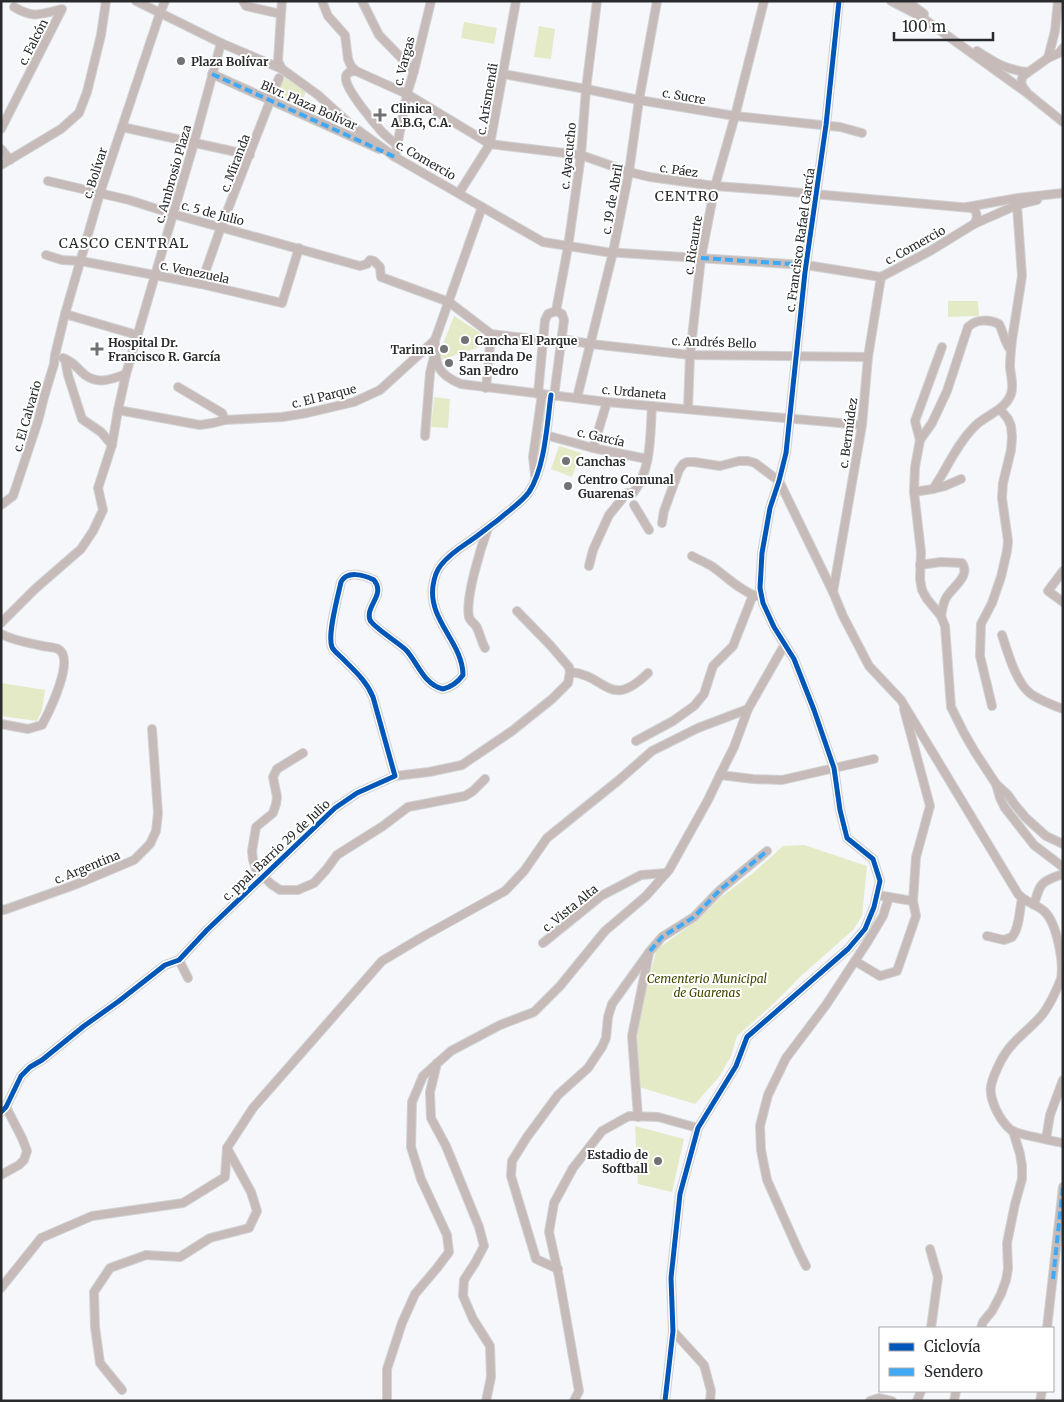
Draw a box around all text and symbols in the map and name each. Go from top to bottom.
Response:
scale bar [894,10,993,42]
street label: c. Falcón [15,16,51,68]
text: 100 m [902,17,946,36]
street label: c. Vargas [390,35,418,87]
place label: Plaza Bolívar [191,54,269,69]
marker: Plaza Bolívar [175,55,187,67]
street label: c. Arismendi [473,62,501,136]
street label: Blvr. Plaza Bolívar [258,77,360,133]
street label: c. Sucre [661,85,707,107]
place label: Clinica A.B.G, C.A. [390,101,452,130]
marker: Clinica A.B.G, C.A. [373,108,387,122]
street label: c. Ayacucho [557,122,579,190]
street label: c. Ambrosio Plaza [152,123,194,225]
street label: c. Miranda [217,131,253,194]
street label: c. Comercio [393,137,459,183]
street label: c. Bolívar [80,145,111,201]
street label: c. Páez [659,160,700,180]
street label: c. 19 de Abril [598,162,626,236]
street label: c. Francisco Rafael García [782,166,818,313]
district label: CENTRO [655,187,719,205]
street label: c. 5 de Julio [180,197,246,229]
street label: c. Ricaurte [681,214,705,276]
street label: c. Comercio [882,222,948,268]
district label: CASCO CENTRAL [59,234,189,252]
street label: c. Venezuela [159,257,231,287]
place label: Cancha El Parque [475,333,578,348]
street label: c. Andrés Bello [671,333,757,351]
marker: Cancha El Parque [459,334,471,346]
place label: Hospital Dr. Francisco R. García [108,335,221,364]
marker: Hospital Dr. Francisco R. García [90,342,104,356]
place label: Tarima [391,342,434,357]
marker: Tarima [438,343,450,355]
place label: Parranda De San Pedro [459,349,533,378]
marker: Parranda De San Pedro [443,357,455,369]
street label: c. El Calvario [10,379,44,453]
street label: c. El Parque [290,381,358,411]
street label: c. Urdaneta [601,382,667,402]
street label: c. Bermúdez [836,396,860,469]
street label: c. García [576,424,627,450]
place label: Canchas [576,454,626,469]
marker: Canchas [560,455,572,467]
place label: Centro Comunal Guarenas [578,472,674,501]
marker: Centro Comunal Guarenas [562,480,574,492]
street label: c. ppal. Barrio 29 de Julio [219,796,333,904]
street label: c. Argentina [52,847,123,887]
street label: c. Vista Alta [539,881,601,935]
park label: Cementerio Municipal de Guarenas [647,971,768,1000]
place label: Estadio de Softball [587,1147,649,1176]
marker: Estadio de Softball [652,1155,664,1167]
legend [879,1327,1054,1392]
text: Ciclovía [924,1337,981,1356]
text: Sendero [924,1362,983,1381]

